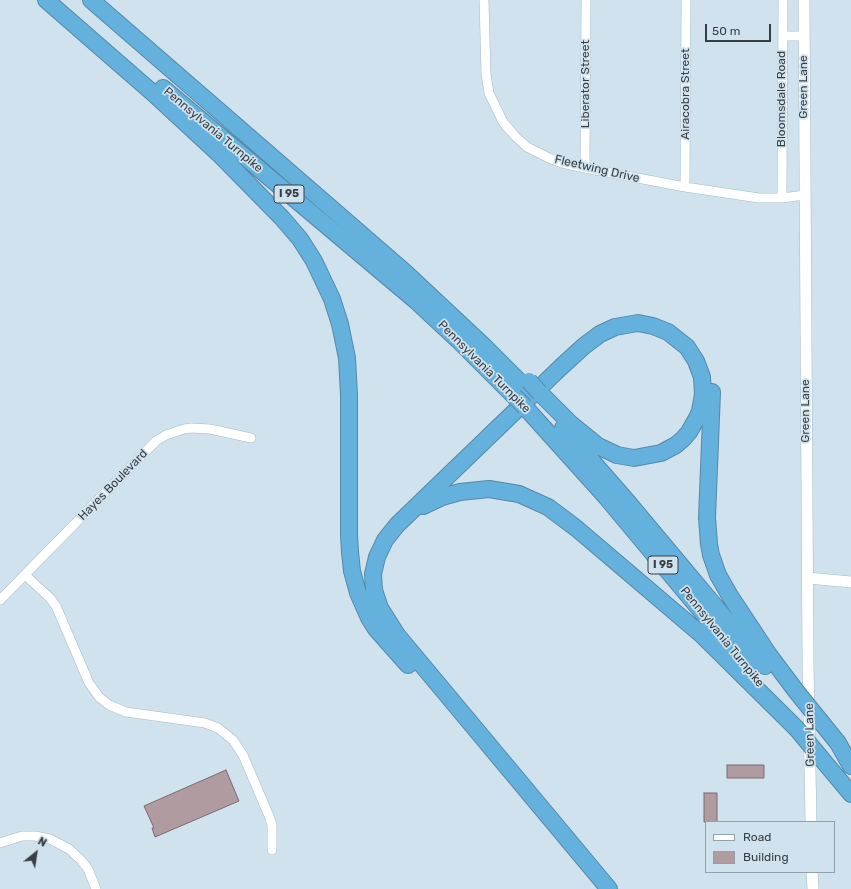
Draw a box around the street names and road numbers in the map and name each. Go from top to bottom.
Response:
street label: Liberator Street [579,40,593,128]
street label: Airacobra Street [679,48,693,140]
street label: Bloomsdale Road [775,51,789,147]
street label: Green Lane [797,55,811,119]
street label: Pennsylvania Turnpike [161,84,265,176]
street label: Fleetwing Drive [553,152,641,186]
road number: I 95 [274,185,304,203]
street label: Pennsylvania Turnpike [435,318,533,416]
street label: Green Lane [799,379,813,443]
street label: Hayes Boulevard [75,446,151,524]
road number: I 95 [648,556,678,574]
street label: Pennsylvania Turnpike [677,584,767,690]
street label: Green Lane [802,703,818,767]

